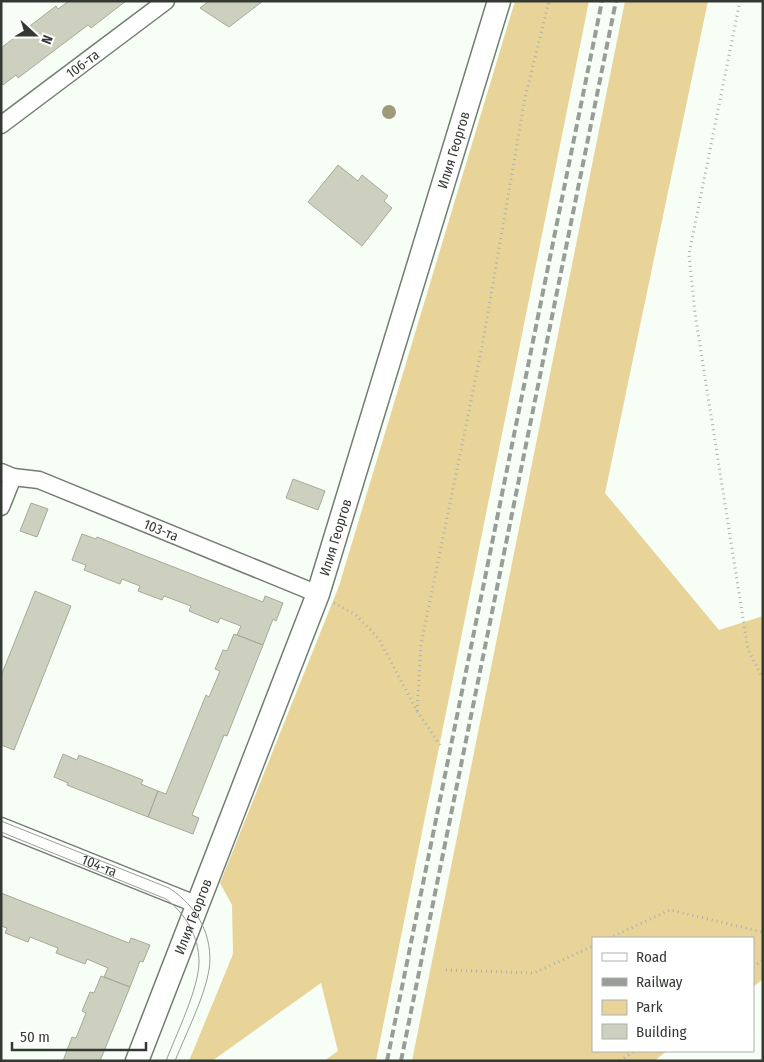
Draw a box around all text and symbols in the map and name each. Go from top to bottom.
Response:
north arrow [10,10,60,60]
text: N [37,33,56,46]
street label: 106-та [63,46,102,82]
street label: Илия Георгов [434,109,473,191]
street label: Илия Георгов [315,497,355,578]
street label: 103-та [141,515,181,545]
street label: 104-та [79,851,120,880]
street label: Илия Георгов [171,876,215,957]
legend [592,937,754,1052]
text: Road [636,948,667,966]
text: Railway [636,973,683,991]
text: Park [636,998,663,1016]
scale bar [12,1020,146,1052]
text: Building [636,1023,687,1041]
text: 50 m [20,1028,50,1046]

